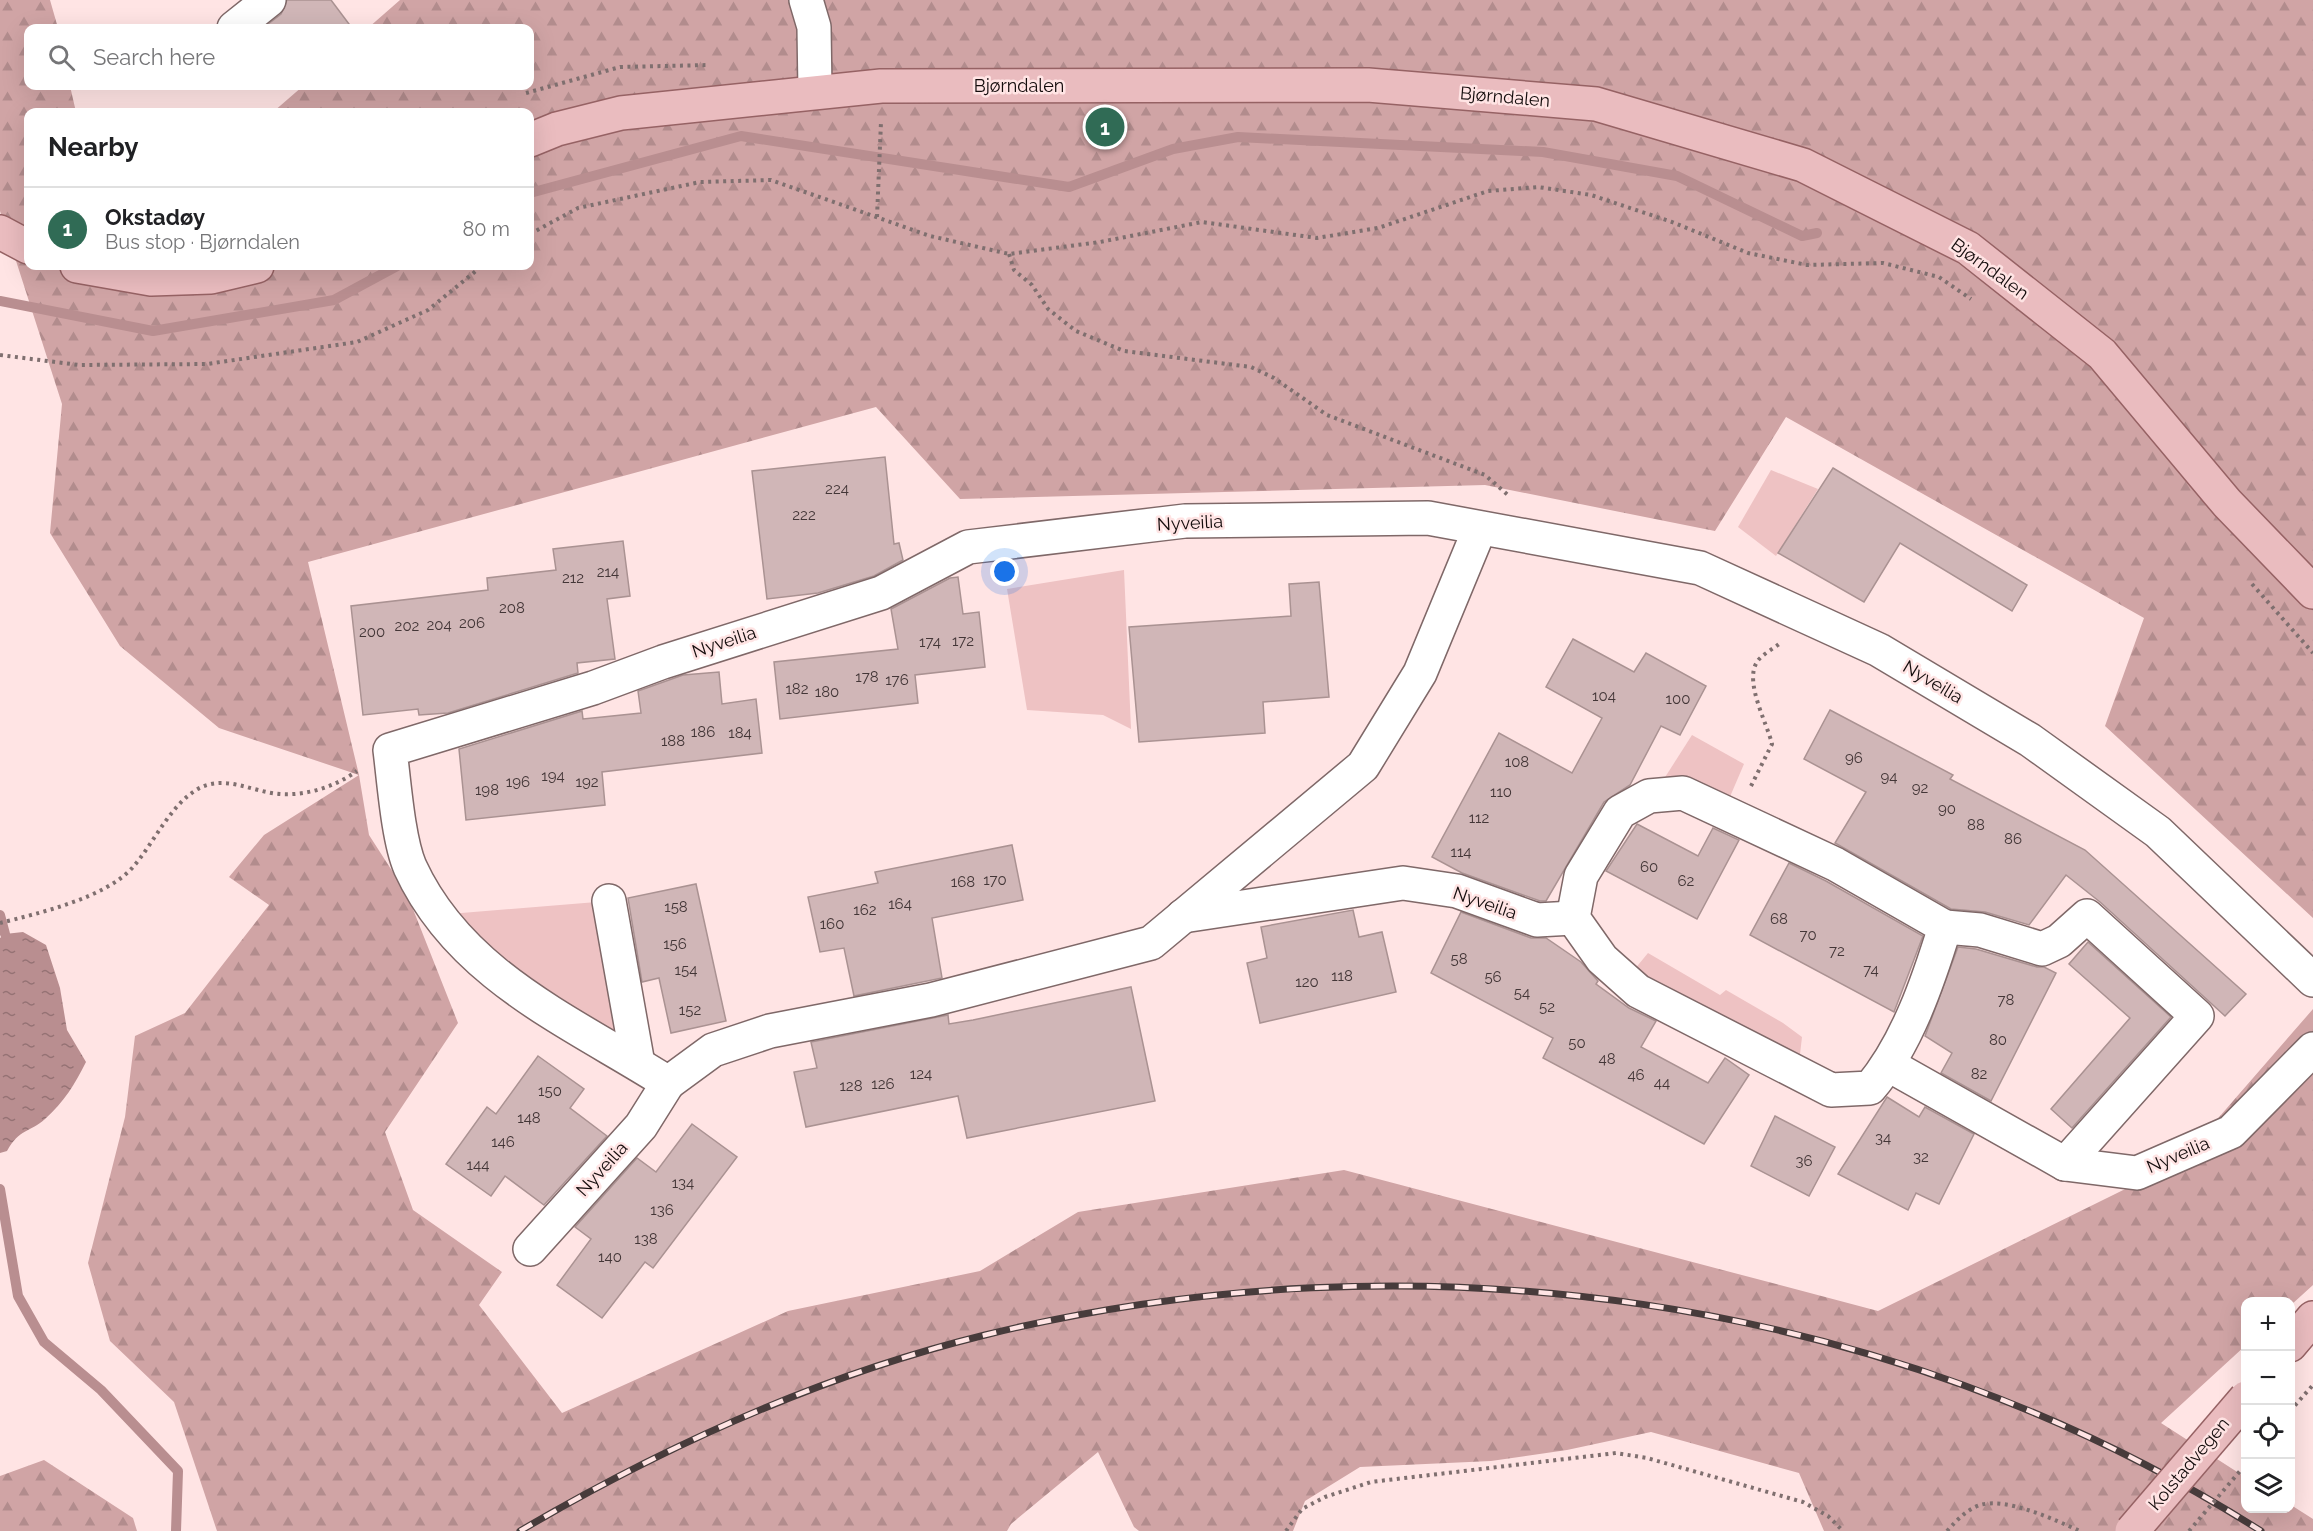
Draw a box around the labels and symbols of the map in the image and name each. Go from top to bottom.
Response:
street label: Bjørndalen [974,75,1064,96]
street label: Bjørndalen [1459,82,1551,111]
pin: 1 [1086,104,1124,150]
street label: Bjørndalen [1948,233,2033,304]
house number: 224 [825,480,849,498]
house number: 222 [792,506,816,524]
street label: Nyveilia [1156,510,1224,535]
your location [990,557,1019,586]
house number: 214 [597,563,619,581]
house number: 212 [562,569,584,587]
house number: 208 [499,599,525,617]
house number: 206 [459,614,485,632]
house number: 204 [426,616,452,634]
house number: 202 [395,617,420,635]
street label: Nyveilia [689,621,758,662]
house number: 200 [359,623,385,641]
house number: 172 [952,632,974,650]
house number: 174 [919,633,941,651]
street label: Nyveilia [1900,656,1967,708]
house number: 178 [855,668,879,686]
house number: 176 [885,671,909,689]
house number: 182 [785,680,809,698]
house number: 180 [815,683,839,701]
house number: 104 [1592,687,1616,705]
house number: 100 [1666,690,1690,708]
house number: 186 [691,723,715,741]
house number: 184 [728,724,752,742]
house number: 188 [661,732,685,750]
house number: 96 [1845,749,1863,767]
house number: 108 [1505,753,1529,771]
house number: 194 [541,767,565,785]
house number: 94 [1881,768,1897,786]
house number: 196 [506,773,530,791]
house number: 192 [575,773,599,791]
house number: 92 [1912,779,1928,797]
house number: 198 [475,781,499,799]
house number: 110 [1490,783,1512,801]
house number: 90 [1938,800,1956,818]
house number: 112 [1469,809,1490,827]
house number: 88 [1967,816,1985,834]
house number: 86 [2004,830,2022,848]
house number: 114 [1450,843,1472,861]
house number: 60 [1640,858,1658,876]
house number: 170 [983,871,1007,889]
house number: 62 [1678,872,1695,890]
house number: 168 [951,873,975,891]
street label: Nyveilia [1451,882,1520,923]
house number: 164 [888,895,912,913]
house number: 158 [664,898,688,916]
house number: 162 [853,901,877,919]
house number: 68 [1770,910,1788,928]
house number: 160 [820,915,844,933]
house number: 70 [1799,926,1817,944]
house number: 156 [663,935,687,953]
house number: 72 [1829,942,1845,960]
house number: 58 [1450,950,1468,968]
house number: 154 [675,961,697,979]
house number: 74 [1863,961,1879,979]
house number: 118 [1331,967,1353,985]
house number: 56 [1484,968,1502,986]
house number: 120 [1295,973,1319,991]
house number: 54 [1514,984,1530,1002]
house number: 78 [1998,991,2015,1009]
house number: 52 [1539,998,1555,1016]
house number: 152 [679,1001,701,1019]
house number: 80 [1989,1031,2007,1049]
house number: 50 [1568,1034,1586,1052]
house number: 48 [1598,1050,1616,1068]
house number: 124 [910,1065,932,1083]
house number: 82 [1971,1065,1988,1083]
house number: 46 [1627,1066,1645,1084]
house number: 44 [1654,1074,1670,1092]
house number: 126 [871,1075,895,1093]
house number: 128 [839,1077,863,1095]
house number: 150 [538,1082,562,1100]
house number: 148 [517,1109,541,1127]
house number: 34 [1875,1129,1891,1147]
street label: Nyveilia [2143,1132,2212,1177]
house number: 146 [491,1133,515,1151]
street label: Nyveilia [572,1137,632,1200]
house number: 32 [1913,1148,1929,1166]
house number: 36 [1795,1152,1813,1170]
house number: 144 [467,1156,489,1174]
house number: 134 [672,1174,694,1192]
house number: 136 [650,1201,674,1219]
house number: 138 [634,1230,658,1248]
house number: 140 [598,1248,622,1266]
street label: Kolstadvegen [2144,1413,2233,1514]

